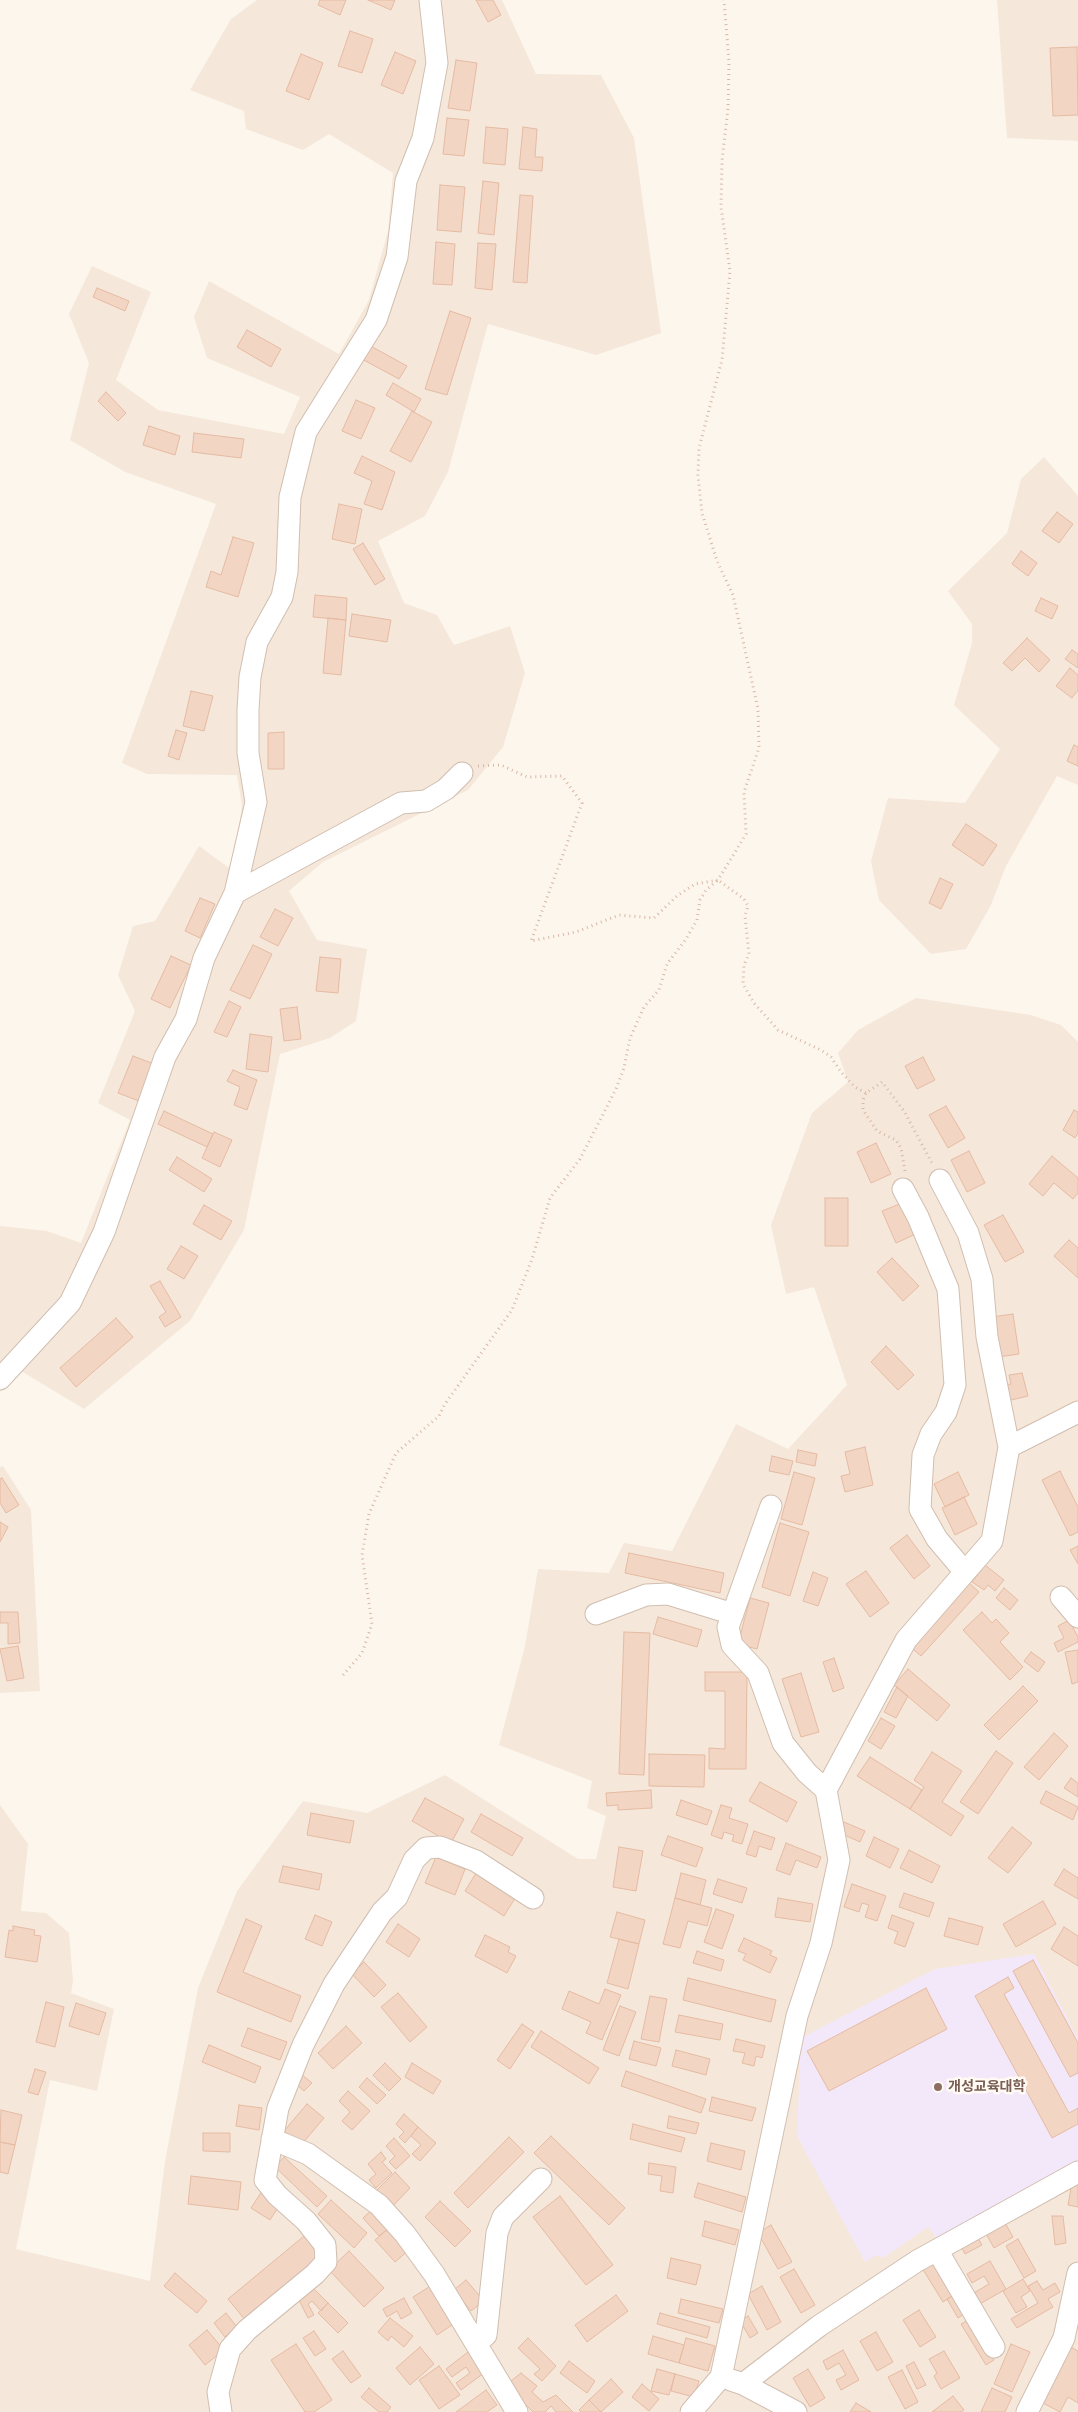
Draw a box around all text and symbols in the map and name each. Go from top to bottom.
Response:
place label: 개성교육대학 [948,2079,1025,2095]
marker: 개성교육대학 [932,2081,944,2093]

